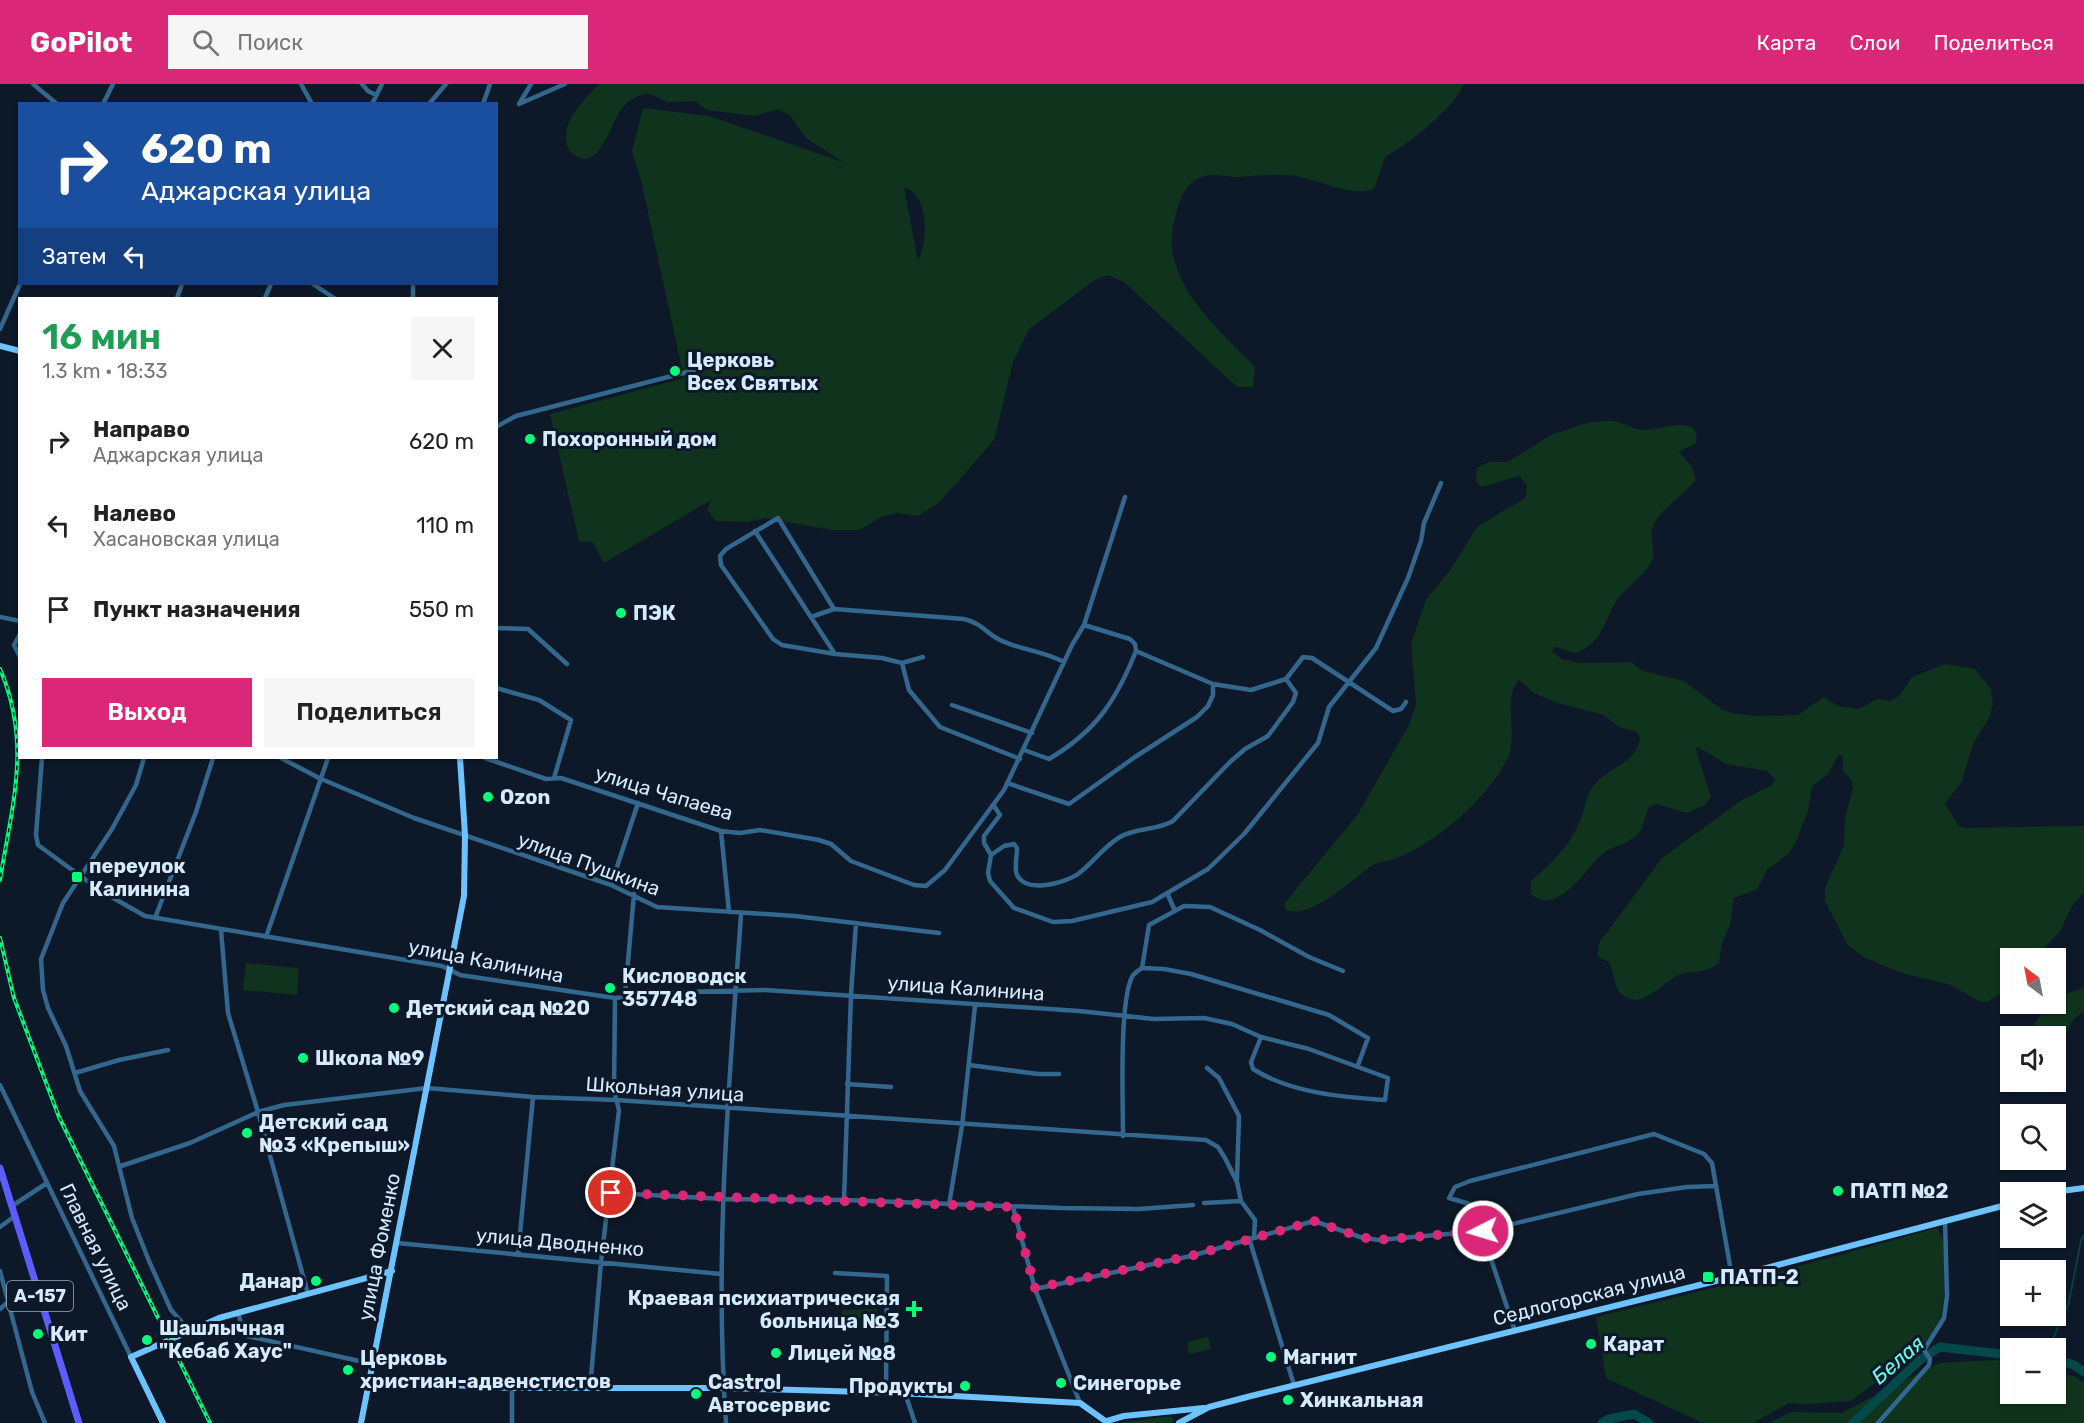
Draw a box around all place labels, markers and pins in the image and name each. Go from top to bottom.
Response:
place label: Церковь Всех Святых [687,348,818,395]
marker: Церковь Всех Святых [668,364,682,378]
place label: Похоронный дом [542,427,717,451]
marker: Похоронный дом [523,432,537,446]
place label: ПЭК [633,601,676,625]
marker: ПЭК [614,606,628,620]
place label: Ozon [500,785,550,809]
marker: Ozon [481,790,495,804]
place label: переулок Калинина [89,854,190,901]
marker: переулок Калинина [70,870,84,884]
place label: Кисловодск 357748 [622,964,747,1011]
marker: Кисловодск 357748 [603,981,617,995]
place label: Детский сад №20 [406,996,590,1020]
marker: Детский сад №20 [387,1001,401,1015]
place label: Школа №9 [315,1046,424,1070]
marker: Школа №9 [296,1051,310,1065]
place label: Детский сад №3 «Крепыш» [259,1110,410,1157]
marker: Детский сад №3 «Крепыш» [240,1126,254,1140]
pin [585,1167,636,1218]
place label: ПАТП №2 [1850,1179,1948,1203]
marker: ПАТП №2 [1831,1184,1845,1198]
place label: ПАТП-2 [1720,1265,1799,1289]
place label: Данар [239,1269,304,1293]
marker: ПАТП-2 [1701,1270,1715,1284]
marker: Данар [309,1274,323,1288]
place label: Краевая психиатрическая больница №3 [628,1286,900,1333]
marker: Краевая психиатрическая больница №3 [905,1300,923,1318]
place label: Шашлычная "Кебаб Хаус" [159,1316,292,1363]
place label: Кит [50,1322,88,1346]
marker: Кит [31,1327,45,1341]
place label: Карат [1603,1332,1664,1356]
marker: Шашлычная "Кебаб Хаус" [140,1333,154,1347]
marker: Карат [1584,1337,1598,1351]
place label: Лицей №8 [788,1341,896,1365]
place label: Магнит [1283,1345,1357,1369]
place label: Церковь христиан-адвенстистов [360,1346,611,1393]
marker: Лицей №8 [769,1346,783,1360]
marker: Магнит [1264,1350,1278,1364]
marker: Церковь христиан-адвенстистов [341,1363,355,1377]
place label: Castrol Автосервис [708,1370,831,1417]
place label: Синегорье [1073,1371,1181,1395]
place label: Продукты [849,1374,953,1398]
marker: Синегорье [1054,1376,1068,1390]
marker: Продукты [958,1379,972,1393]
marker: Castrol Автосервис [689,1387,703,1401]
place label: Хинкальная [1300,1388,1424,1412]
marker: Хинкальная [1281,1393,1295,1407]

